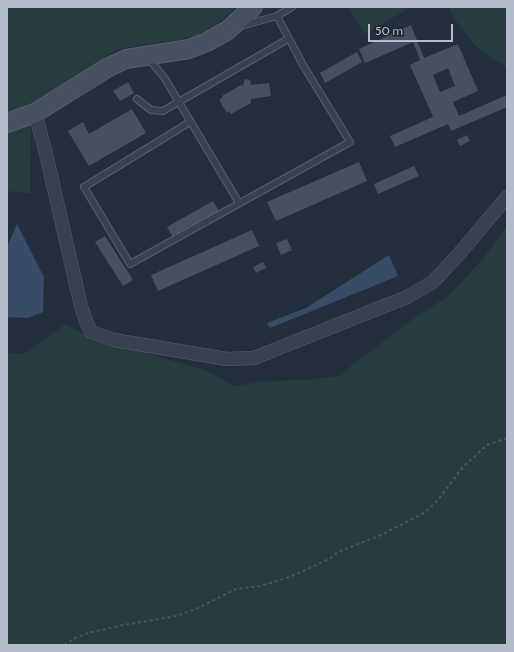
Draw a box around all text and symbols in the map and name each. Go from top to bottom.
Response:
scale bar [370,16,455,42]
text: 50 m [375,23,403,38]

